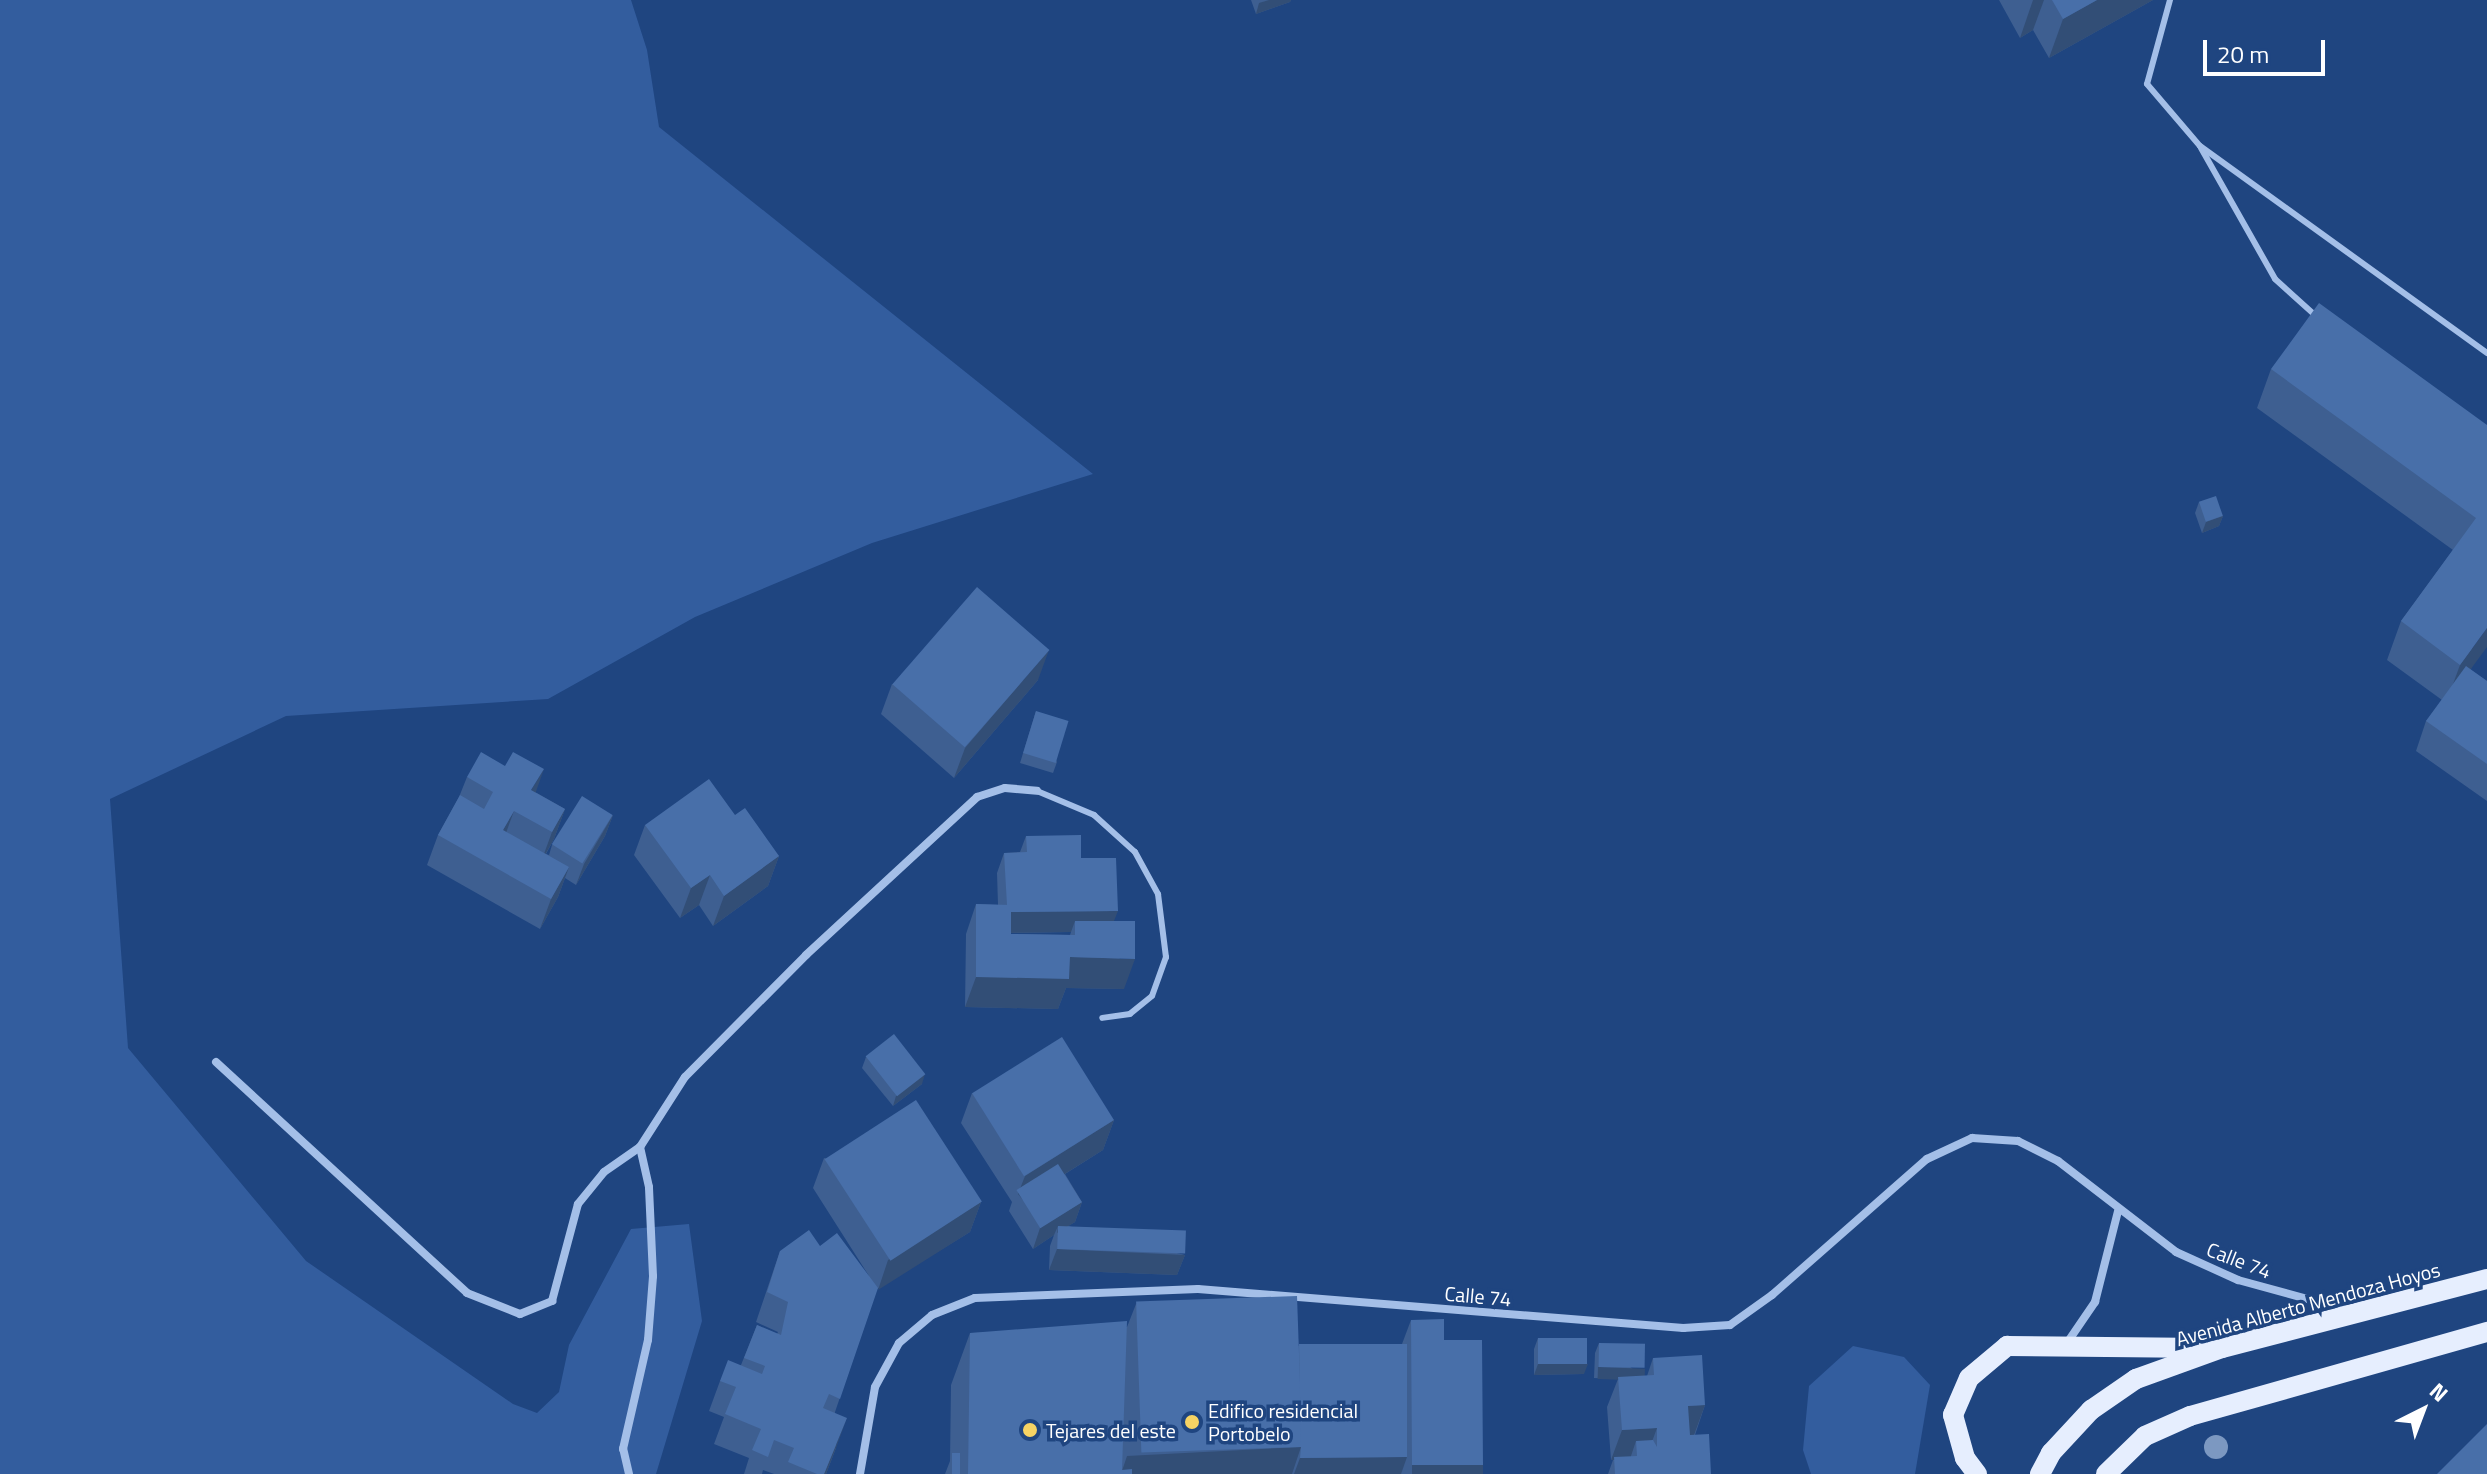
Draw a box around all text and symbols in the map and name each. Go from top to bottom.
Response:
scale bar [2207,24,2329,74]
text: 20 m [2217,36,2269,72]
street label: Calle 74 [2203,1237,2275,1283]
street label: Avenida Alberto Mendoza Hoyos [2173,1257,2443,1351]
street label: Calle 74 [1444,1281,1512,1311]
north arrow [2383,1370,2463,1450]
text: N [2422,1374,2456,1410]
place label: Edifico residencial Portobelo [1208,1398,1358,1445]
marker: Edifico residencial Portobelo [1183,1413,1201,1431]
place label: Tejares del este [1046,1418,1176,1442]
marker: Tejares del este [1021,1421,1039,1439]

